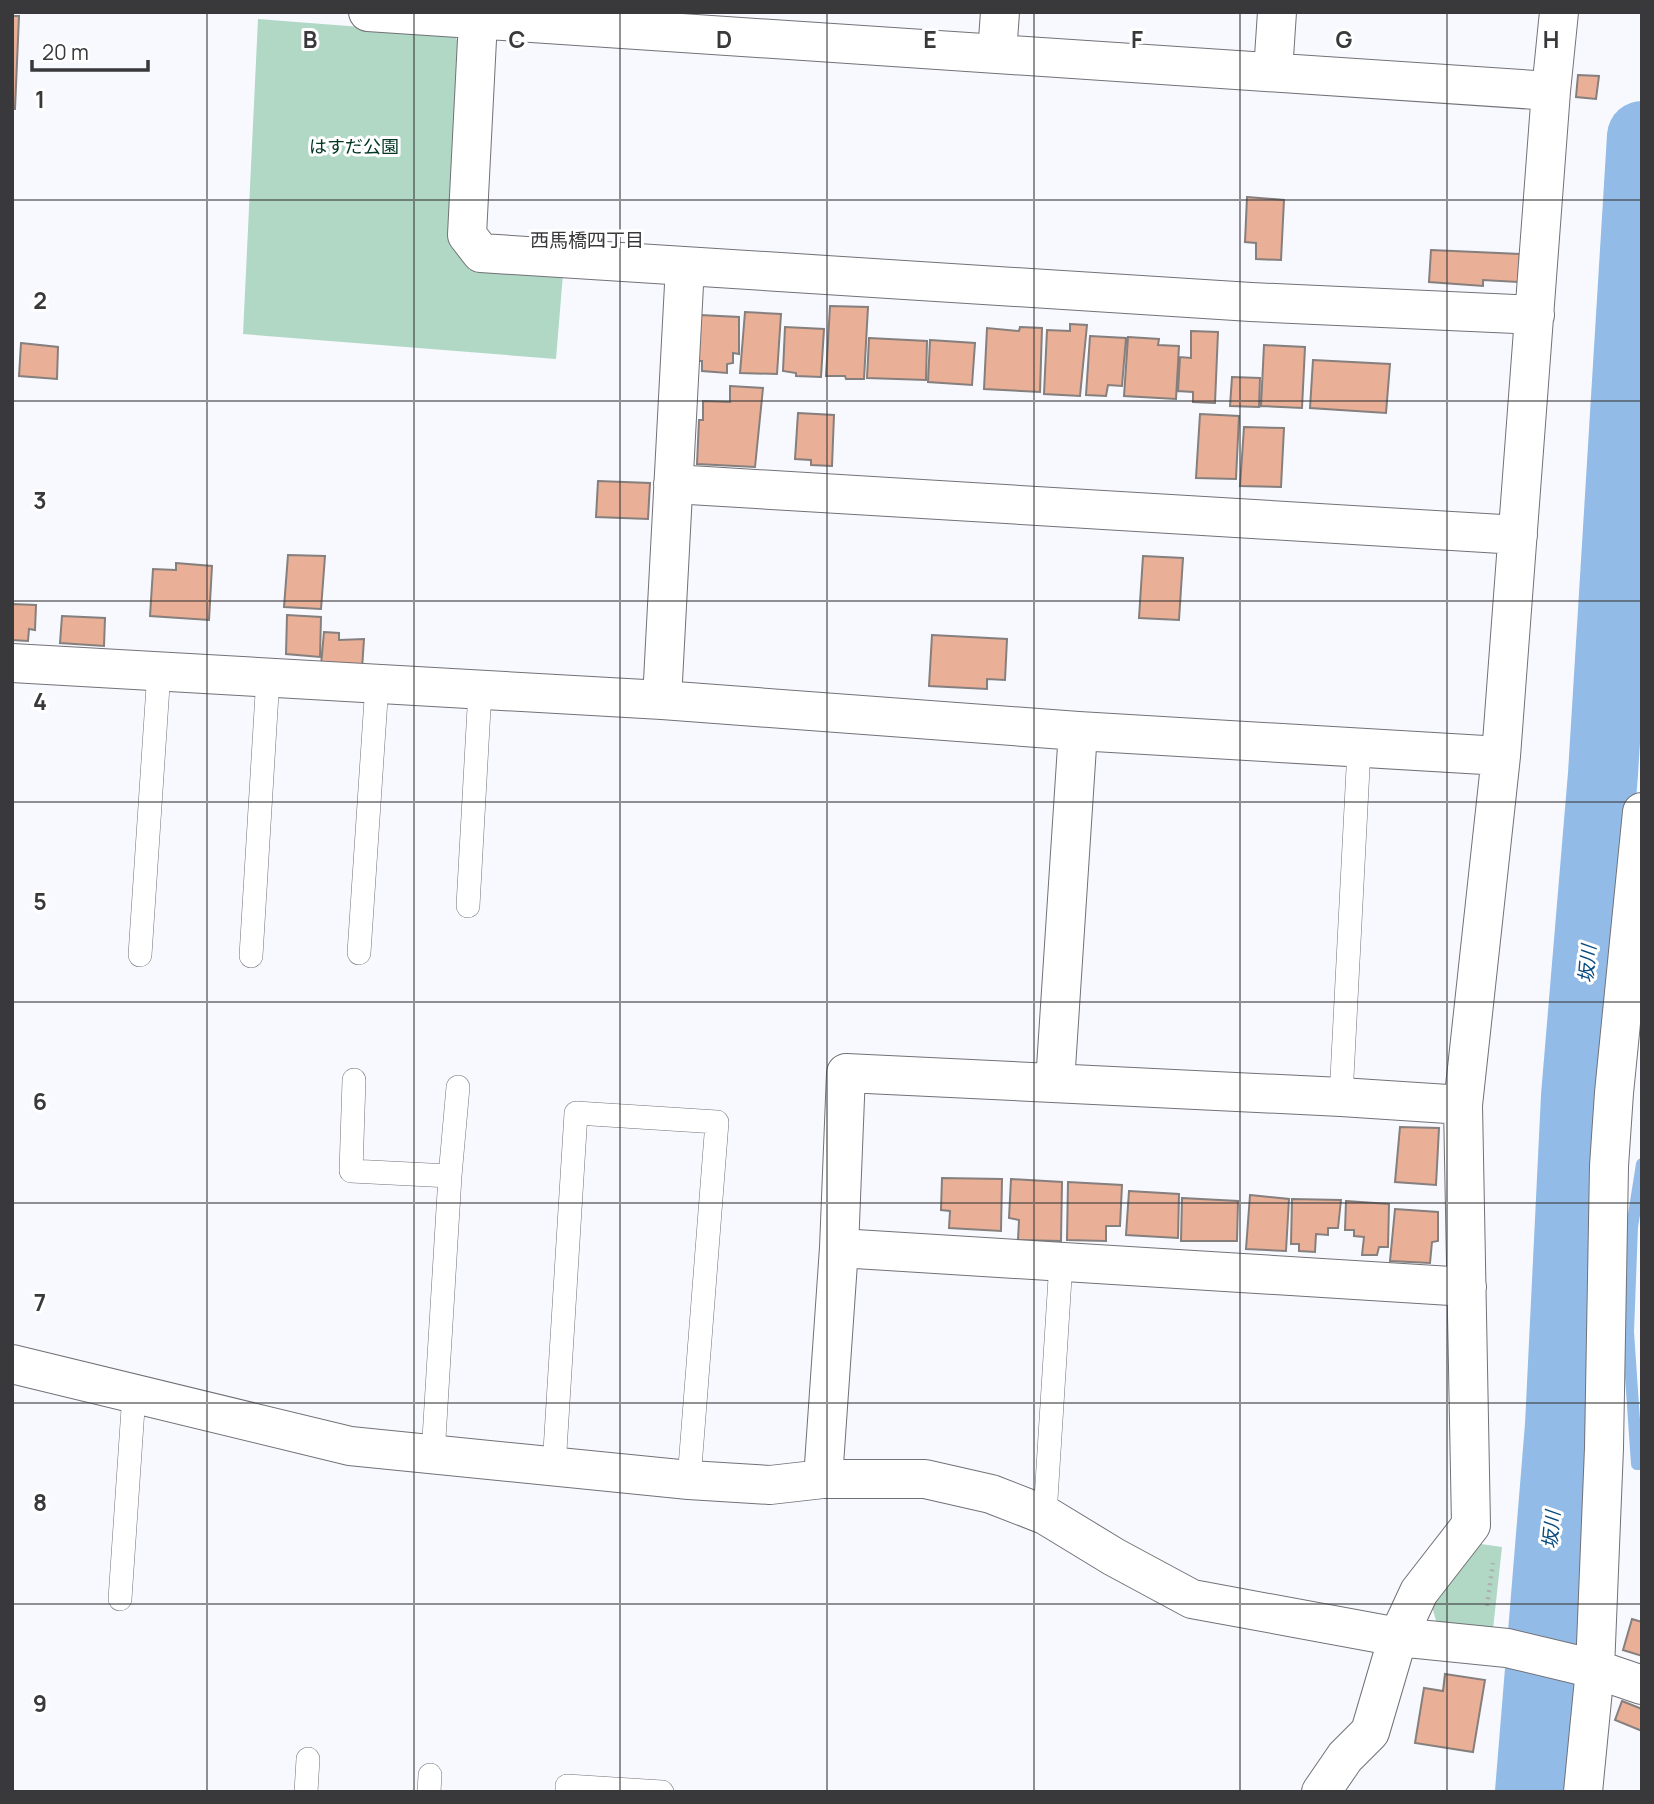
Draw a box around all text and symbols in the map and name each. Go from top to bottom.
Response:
text: B [303,23,317,55]
text: C [509,23,526,55]
text: D [716,23,732,55]
text: E [923,23,937,55]
text: F [1131,23,1143,55]
text: G [1336,23,1353,55]
text: H [1543,23,1559,55]
scale bar [32,28,147,72]
text: 20 m [42,38,89,66]
text: 1 [35,83,45,115]
park label: はすだ公園 [309,134,399,158]
district label: 西馬橋四丁目 [530,227,644,253]
text: 2 [33,284,47,316]
text: 3 [33,484,47,516]
text: 4 [33,685,47,717]
text: 5 [33,885,47,917]
water label: 坂川 [1572,942,1602,984]
text: 6 [33,1085,47,1117]
text: 7 [34,1286,46,1318]
text: 8 [33,1486,47,1518]
water label: 坂川 [1536,1508,1566,1550]
text: 9 [33,1687,47,1719]

